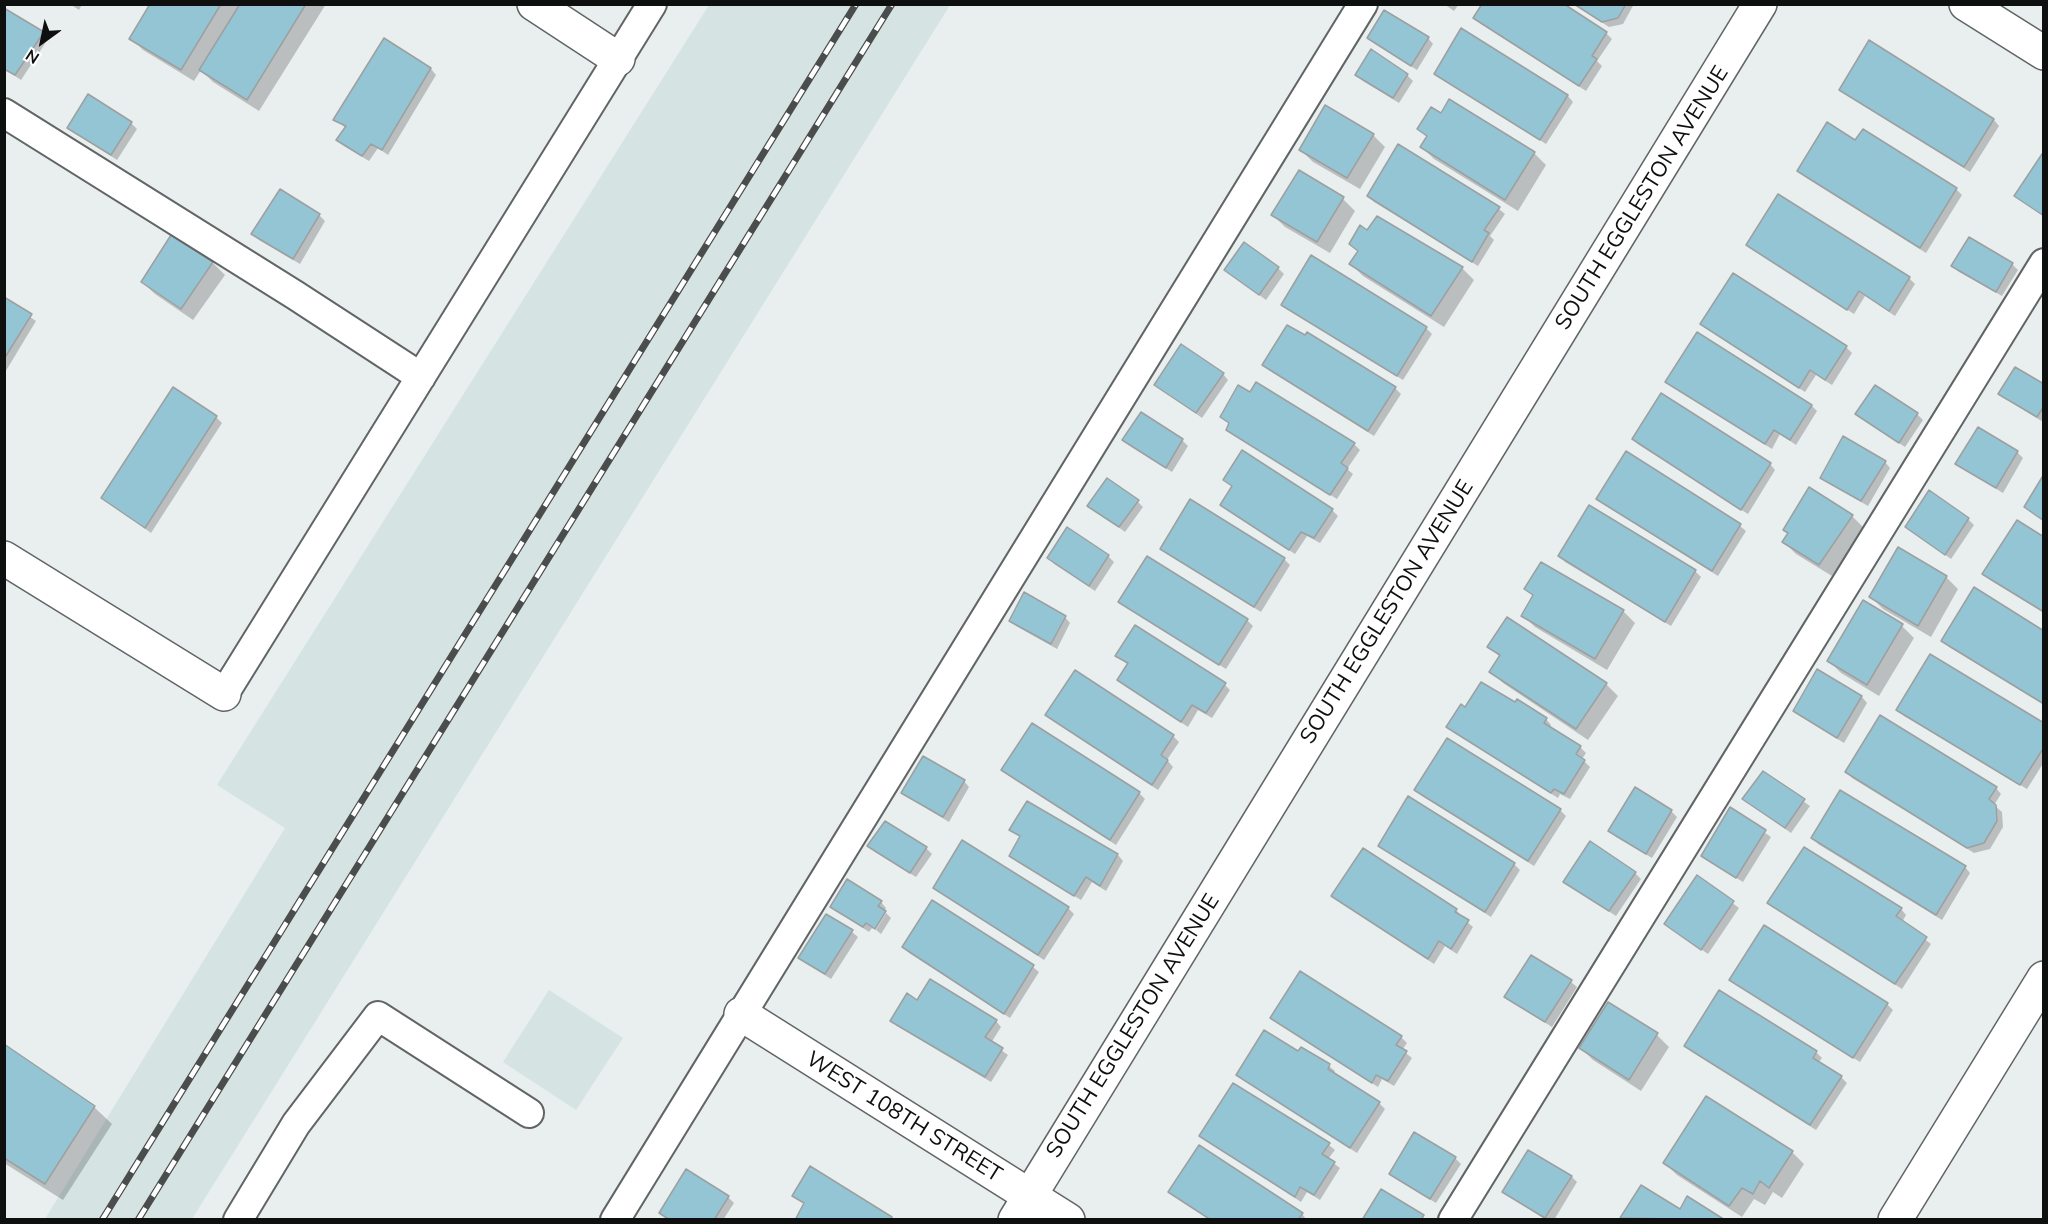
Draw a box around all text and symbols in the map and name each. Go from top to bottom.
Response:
north arrow [12,12,72,72]
text: N [22,45,43,69]
street label: SOUTH EGGLESTON AVENUE [1550,61,1734,335]
street label: SOUTH EGGLESTON AVENUE [1295,475,1479,749]
street label: SOUTH EGGLESTON AVENUE [1041,889,1225,1163]
street label: WEST 108TH STREET [801,1046,1007,1188]

